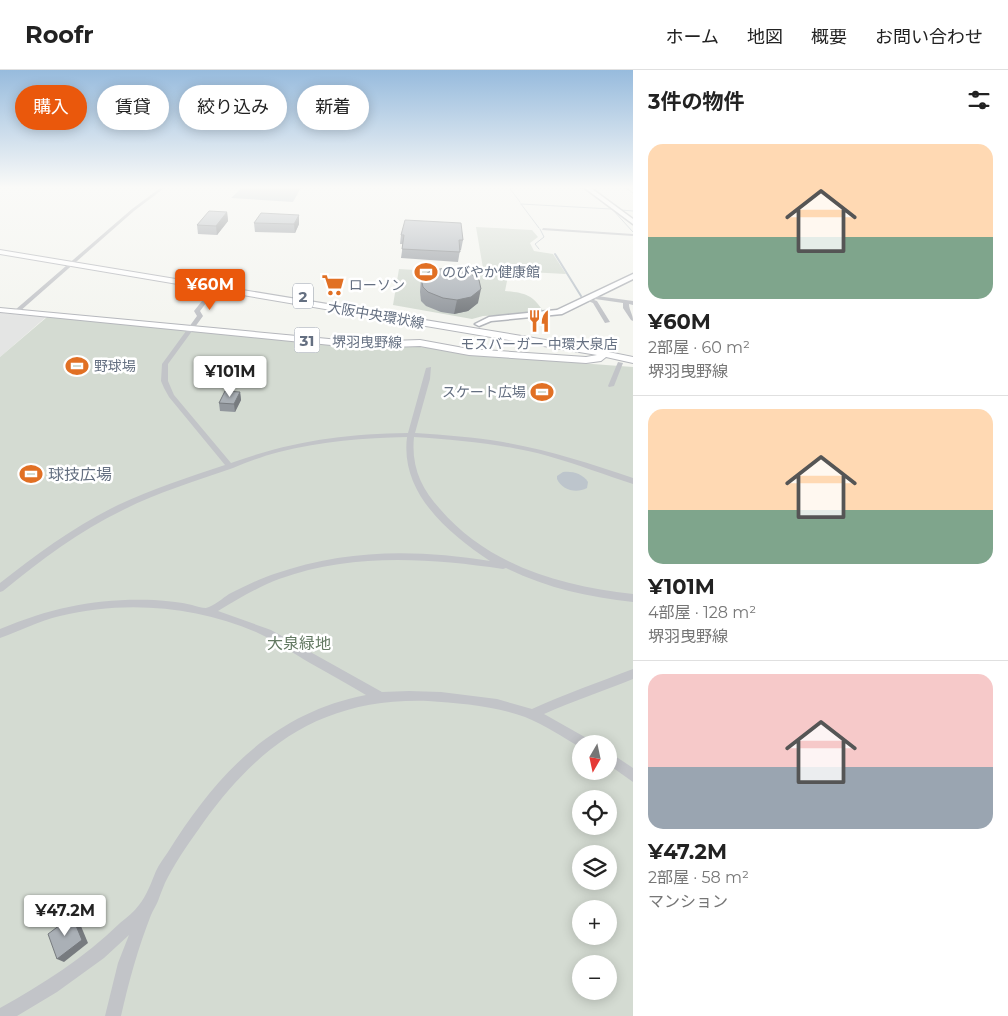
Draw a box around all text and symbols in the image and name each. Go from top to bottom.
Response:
text: Roofr [25,20,94,49]
text: ホーム [666,26,719,48]
text: 地図 [747,26,783,48]
text: 概要 [811,26,847,48]
text: お問い合わせ [875,26,983,48]
chip: 購入 [15,85,87,130]
chip: 賃貸 [97,85,169,130]
chip: 絞り込み [179,85,287,130]
chip: 新着 [297,85,369,130]
icon: filters [965,86,993,114]
text: 3件の物件 [648,89,744,114]
icon: home [776,176,866,266]
sports icon: のびやか健康館 [413,259,439,285]
place label: のびやか健康館 [442,263,540,281]
pin: ¥60M [180,268,240,311]
supermarket icon: ローソン [320,272,346,298]
text: ¥60M [186,275,234,294]
place label: ローソン [349,276,405,294]
road number: 2 [293,284,313,308]
street label: 大阪中央環状線 [326,298,426,332]
restaurant icon: モスバーガー 中環大泉店 [526,308,552,334]
text: ¥60M [648,309,711,334]
road number: 31 [294,328,320,352]
street label: 堺羽曳野線 [332,332,402,352]
place label: モスバーガー 中環大泉店 [460,335,618,353]
text: 2部屋 · 60 m² [648,338,750,357]
sports icon: 野球場 [64,353,90,379]
pin: ¥101M [195,356,265,398]
place label: 野球場 [94,357,136,375]
text: ¥101M [205,362,255,381]
text: 堺羽曳野線 [648,362,728,381]
sports icon: スケート広場 [529,379,555,405]
place label: スケート広場 [442,383,526,401]
icon: home [776,442,866,532]
sports icon: 球技広場 [18,461,44,487]
place label: 球技広場 [48,465,112,484]
text: ¥101M [648,574,715,599]
text: 4部屋 · 128 m² [648,603,756,622]
text: 堺羽曳野線 [648,627,728,646]
park label: 大泉緑地 [267,634,331,653]
icon: home [776,707,866,797]
north arrow [572,735,618,780]
map controls [572,735,617,1000]
button: locate [572,790,617,835]
text: ¥47.2M [648,839,727,864]
button: layers [572,845,617,890]
text: 2部屋 · 58 m² [648,868,749,887]
text: マンション [648,892,728,911]
pin: ¥47.2M [24,894,106,937]
button: + [572,900,617,945]
text: ¥47.2M [35,901,95,920]
button: − [572,955,617,1000]

